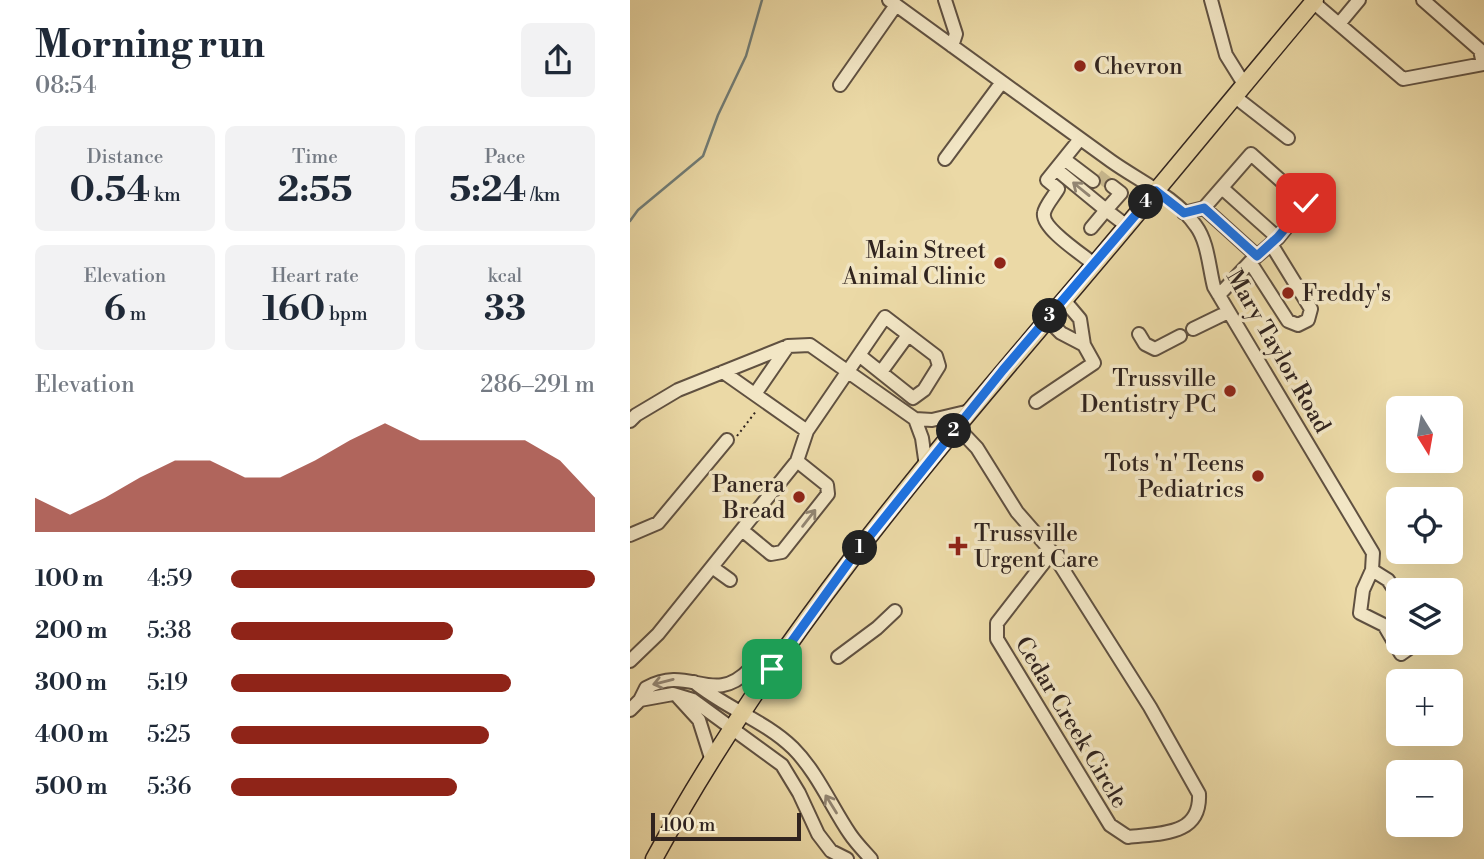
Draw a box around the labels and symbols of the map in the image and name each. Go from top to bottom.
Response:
place label: Chevron [1094,53,1183,81]
marker: Chevron [1072,58,1088,74]
pin [1276,173,1336,233]
one-way arrow [1073,181,1091,197]
pin: 4 [1128,184,1164,220]
place label: Main Street Animal Clinic [841,237,986,291]
marker: Main Street Animal Clinic [992,255,1008,271]
street label: Mary Taylor Road [1220,265,1336,438]
place label: Freddy's [1302,280,1391,308]
marker: Freddy's [1280,285,1296,301]
pin: 3 [1032,298,1068,334]
place label: Trussville Dentistry PC [1080,365,1216,419]
marker: Trussville Dentistry PC [1222,383,1238,399]
north arrow [1386,396,1463,472]
pin: 2 [936,414,972,448]
place label: Tots 'n' Teens Pediatrics [1104,450,1244,504]
marker: Tots 'n' Teens Pediatrics [1250,468,1266,484]
place label: Panera Bread [712,471,785,525]
marker: Panera Bread [791,489,807,505]
one-way arrow [802,509,817,527]
place label: Trussville Urgent Care [974,520,1099,574]
pin: 1 [842,530,877,566]
marker: Trussville Urgent Care [948,536,968,556]
street label: Cedar Creek Circle [1009,632,1133,813]
pin [742,639,802,699]
one-way arrow [652,676,675,689]
one-way arrow [824,794,838,814]
scale bar [651,810,802,842]

